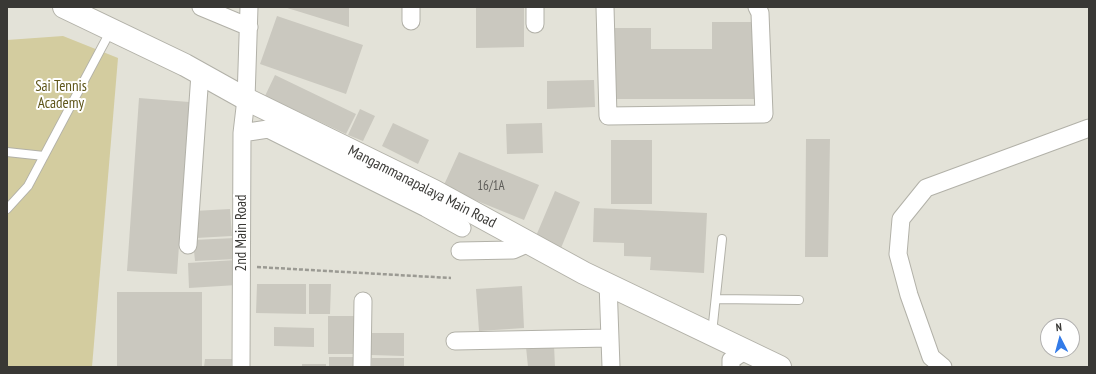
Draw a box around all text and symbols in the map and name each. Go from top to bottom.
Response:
park label: Sai Tennis Academy [35,78,87,113]
street label: Mangammanapalaya Main Road [345,142,499,232]
house number: 16/1A [477,178,505,194]
street label: 2nd Main Road [233,194,251,272]
north arrow [1040,318,1080,358]
text: N [1055,320,1063,334]

